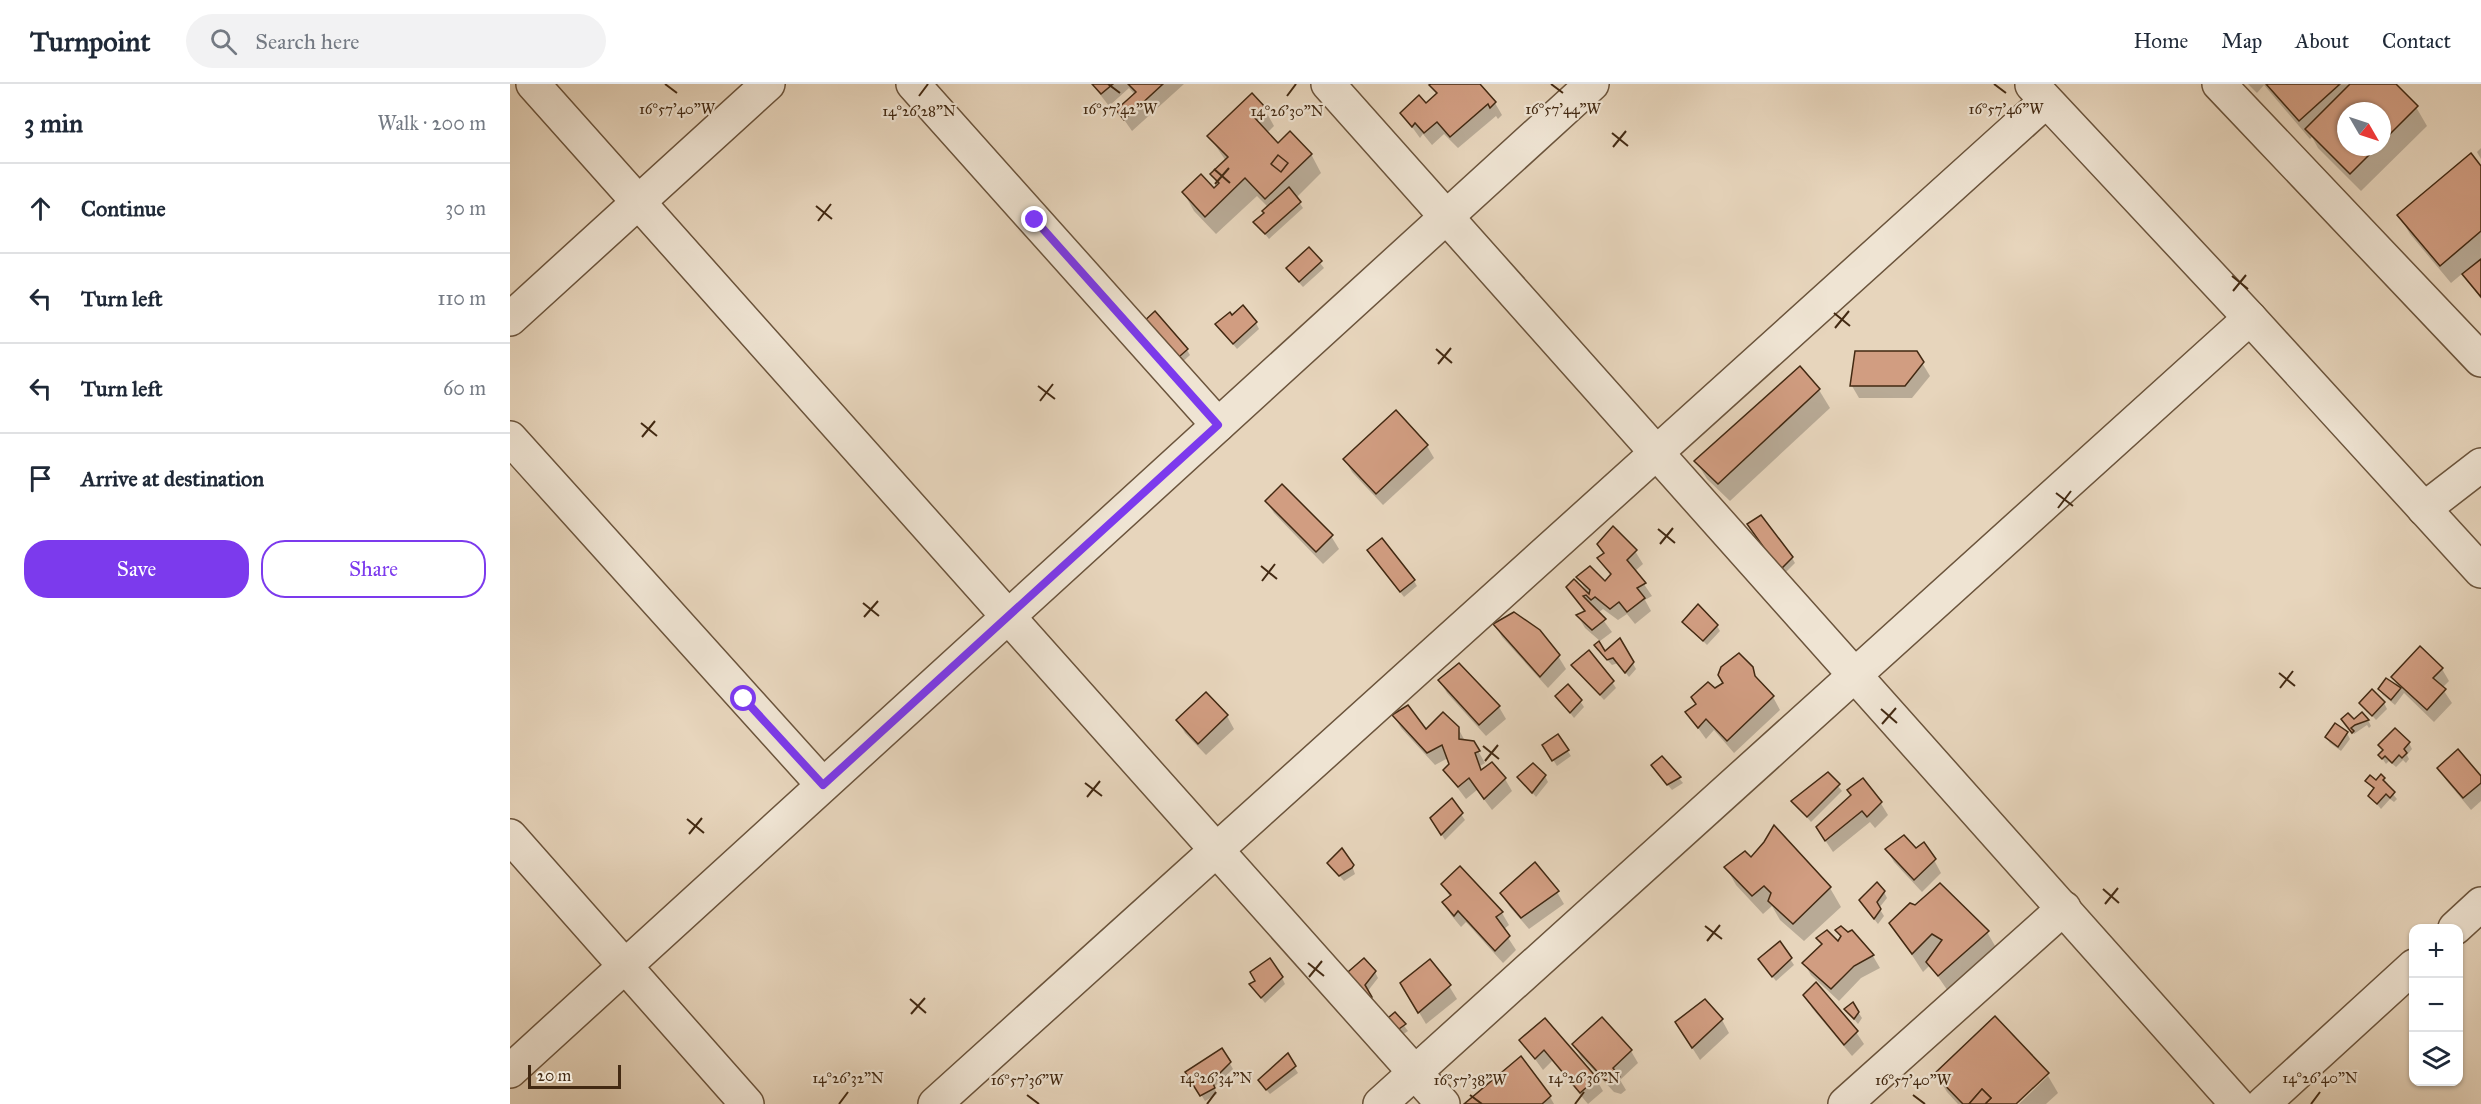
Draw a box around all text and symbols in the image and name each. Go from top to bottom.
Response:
search box [186,14,606,68]
text: Turnpoint [30,24,150,59]
icon: search [207,25,240,58]
text: Search here [255,28,359,55]
text: Home [2133,28,2188,54]
text: Map [2221,28,2262,54]
text: About [2295,28,2349,54]
text: Contact [2382,28,2451,54]
text: 16°57'40"W [639,100,716,118]
text: 16°57'42"W [1083,100,1158,118]
text: 16°57'44"W [1525,100,1602,118]
text: 16°57'46"W [1969,100,2044,118]
text: 14°26'28"N [882,102,956,120]
text: 14°26'30"N [1251,102,1324,120]
north arrow [2337,102,2391,156]
text: 3 min [24,107,83,139]
text: Walk · 200 m [378,111,486,135]
icon: ahead [24,192,57,225]
text: Continue [81,195,166,222]
text: 30 m [445,196,486,220]
route end [1021,206,1047,232]
icon: left [24,282,57,315]
text: Turn left [81,285,163,312]
text: 110 m [438,286,486,310]
icon: left [24,372,57,405]
text: Turn left [81,375,163,402]
text: 60 m [443,376,486,400]
icon: arrive [24,462,57,495]
text: Arrive at destination [81,465,264,492]
button: Save [24,540,249,598]
button: Share [261,540,486,598]
route start [730,685,756,711]
map controls [2409,924,2463,1086]
button: + [2409,924,2463,978]
button: − [2409,978,2463,1032]
button: layers [2409,1032,2463,1086]
scale bar [528,1062,621,1090]
text: 20 m [537,1066,571,1085]
text: 14°26'32"N [812,1069,884,1087]
text: 14°26'34"N [1180,1069,1253,1087]
text: 14°26'36"N [1548,1069,1620,1087]
text: 14°26'40"N [2282,1069,2358,1087]
text: 16°57'36"W [991,1071,1064,1089]
text: 16°57'38"W [1434,1071,1507,1089]
text: 16°57'40"W [1875,1071,1952,1089]

